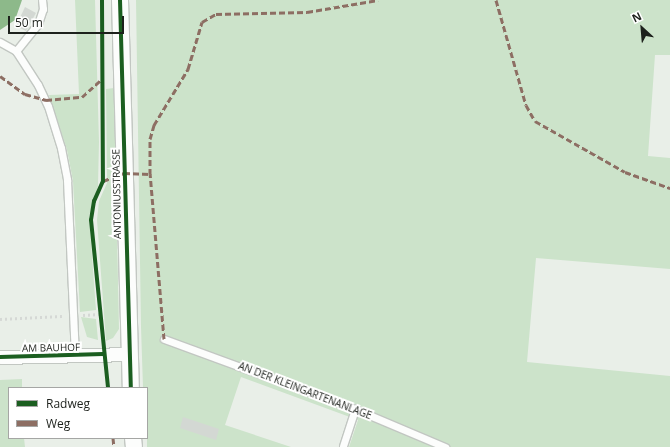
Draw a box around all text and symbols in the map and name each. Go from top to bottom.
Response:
scale bar [10,8,126,34]
north arrow [622,8,662,48]
text: N [629,8,644,25]
text: 50 m [15,14,43,31]
street label: ANTONIUSSTRASSE [110,149,124,239]
street label: AM BAUHOF [22,341,80,355]
street label: AN DER KLEINGARTENANLAGE [237,360,373,422]
legend [8,387,148,439]
text: Radweg [46,395,90,412]
text: Weg [46,415,70,432]

